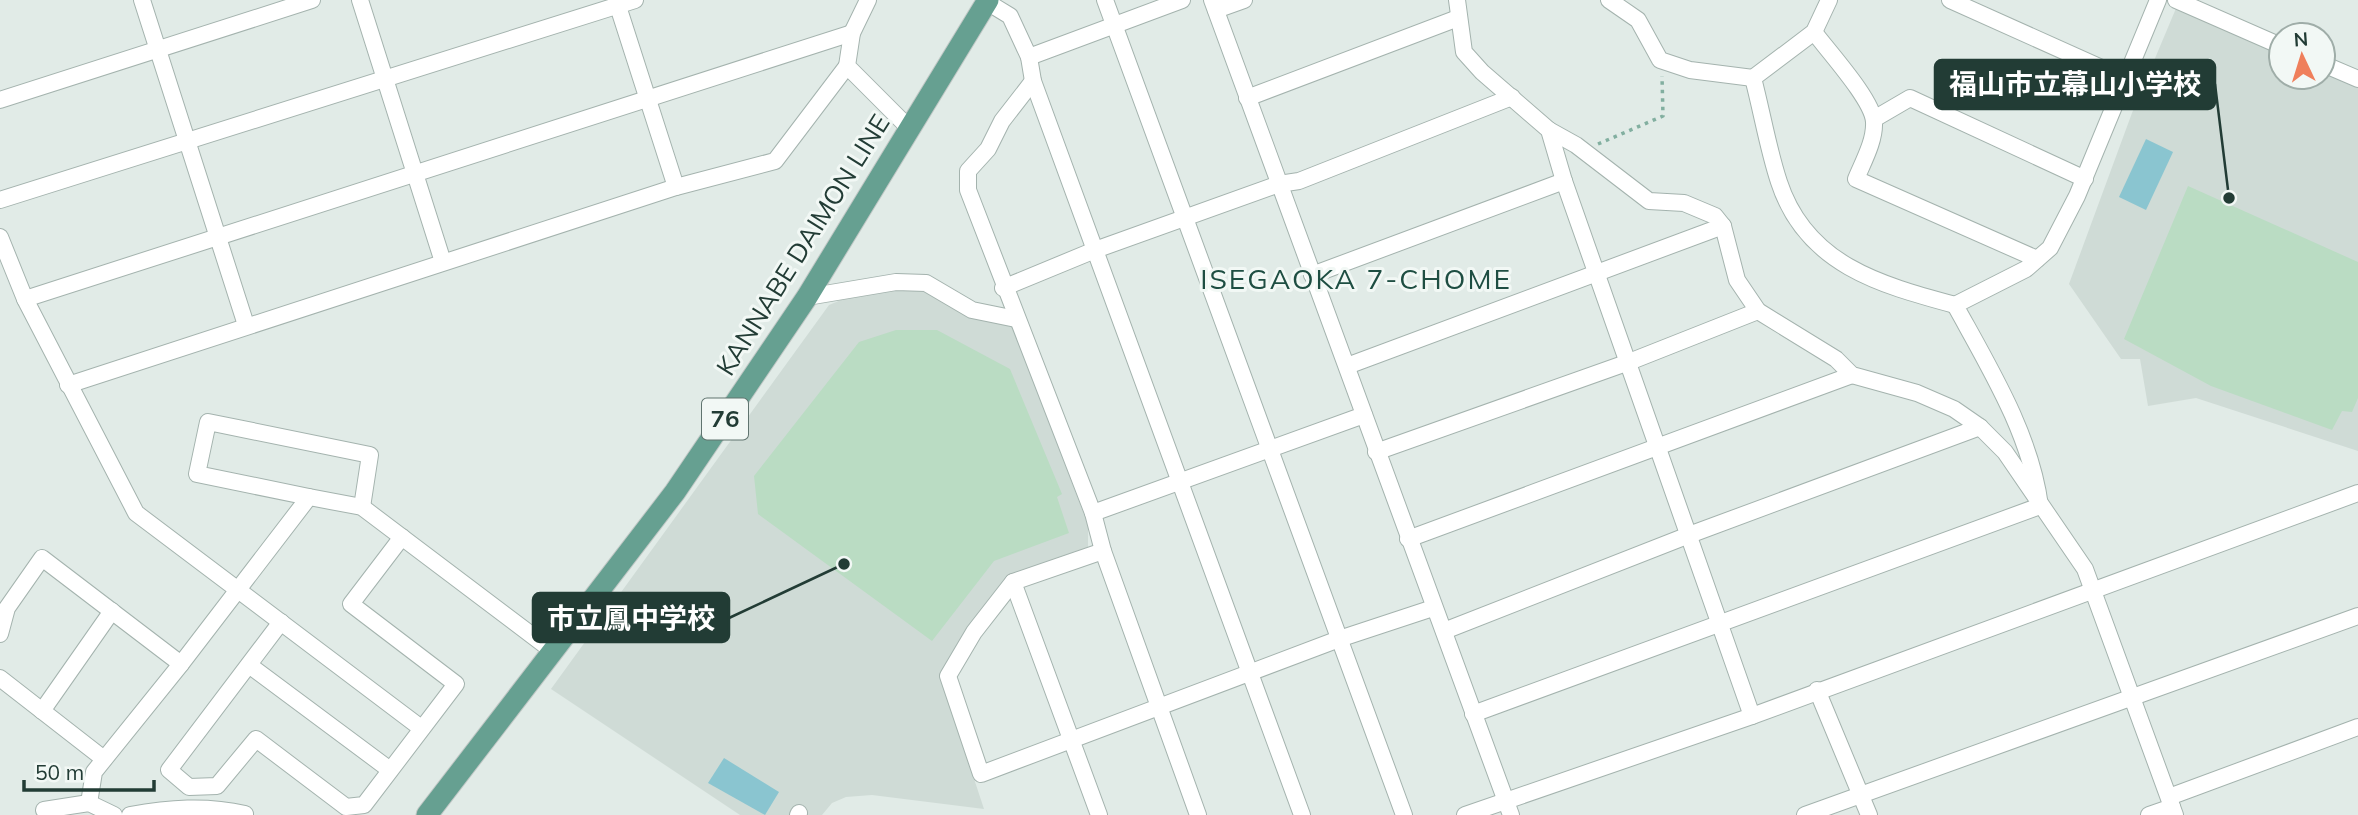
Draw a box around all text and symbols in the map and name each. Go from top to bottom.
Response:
north arrow [2267,21,2337,91]
text: N [2293,27,2309,52]
callout: 福山市立幕山小学校 [1935,60,2215,109]
text: 福山市立幕山小学校 [1949,66,2201,101]
street label: KANNABE DAIMON LINE [709,108,897,381]
district label: ISEGAOKA 7-CHOME [1200,261,1512,296]
road number: 76 [702,398,748,440]
callout: 市立鳳中学校 [533,593,729,642]
text: 市立鳳中学校 [547,600,715,635]
scale bar [24,748,154,792]
text: 50 m [35,759,84,785]

